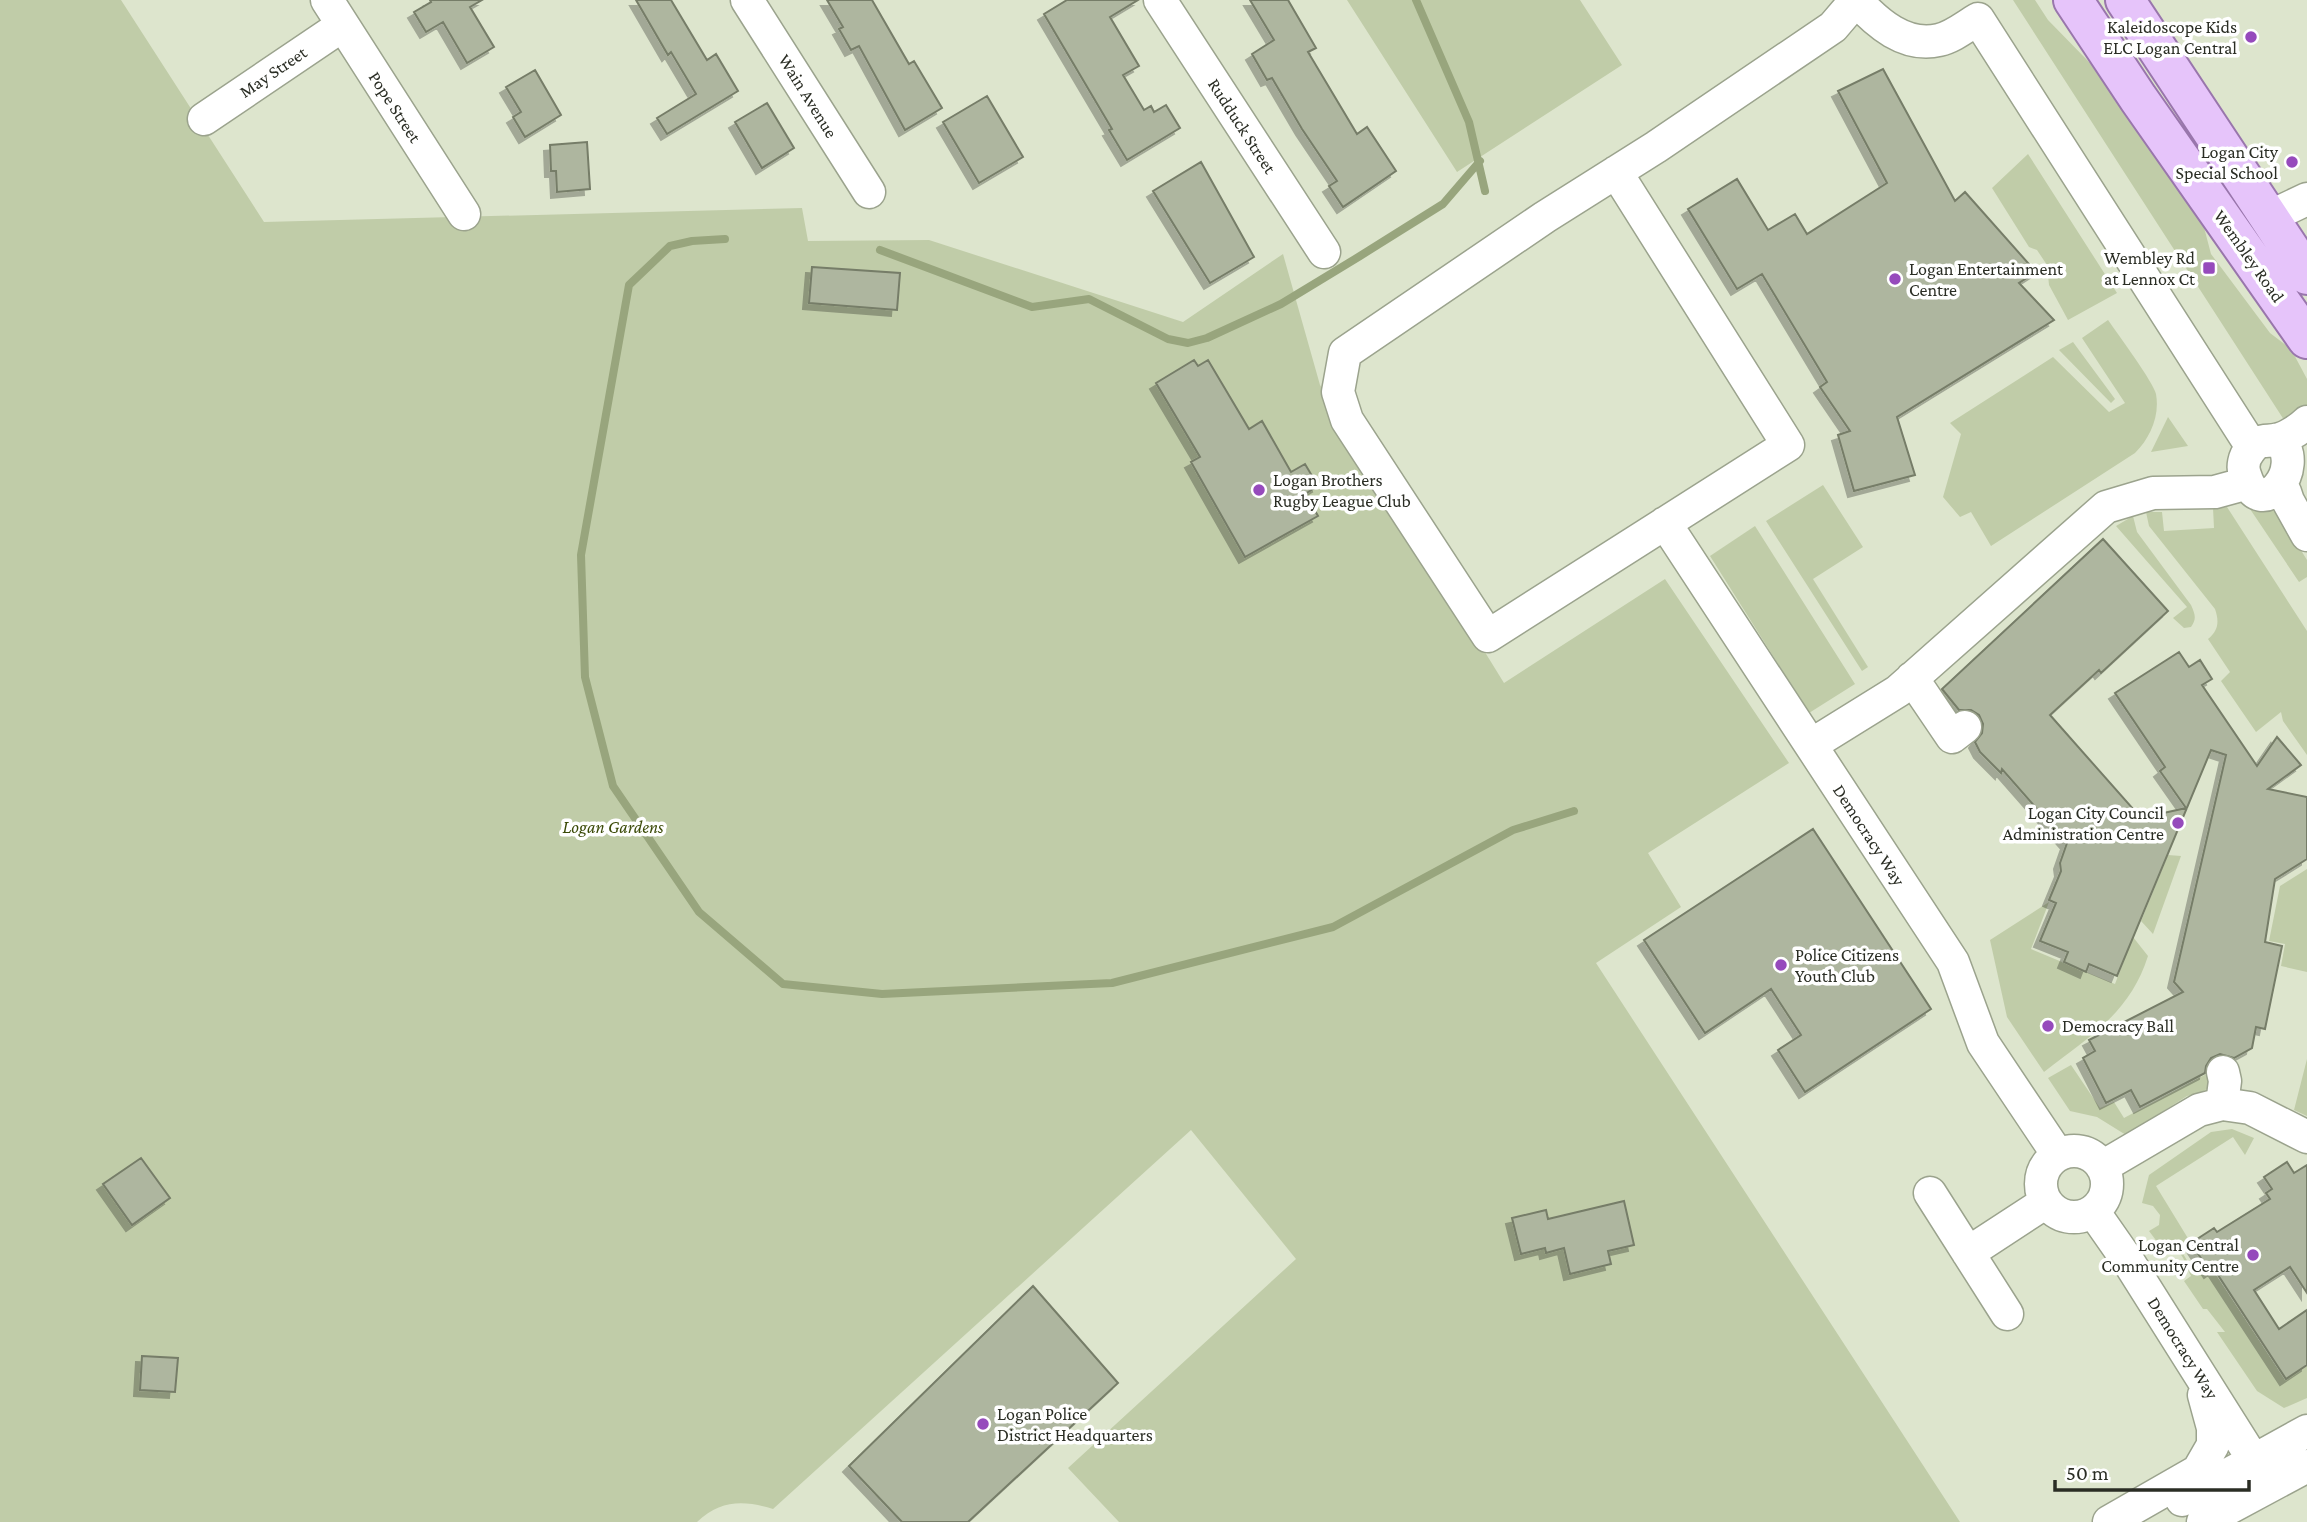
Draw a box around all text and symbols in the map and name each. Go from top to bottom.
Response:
place label: Kaleidoscope Kids ELC Logan Central [2103,17,2237,58]
marker: Kaleidoscope Kids ELC Logan Central [2243,29,2259,45]
street label: May Street [235,42,311,102]
street label: Wain Avenue [774,50,842,142]
street label: Pope Street [365,68,426,147]
street label: Rudduck Street [1204,75,1281,178]
place label: Logan City Special School [2176,142,2279,183]
marker: Logan City Special School [2284,154,2300,170]
street label: Wembley Road [2210,206,2289,306]
place label: Wembley Rd at Lennox Ct [2104,248,2196,289]
place label: Logan Entertainment Centre [1909,259,2064,300]
marker: Wembley Rd at Lennox Ct [2201,260,2217,276]
marker: Logan Entertainment Centre [1887,271,1903,287]
place label: Logan Brothers Rugby League Club [1273,470,1411,511]
marker: Logan Brothers Rugby League Club [1251,482,1267,498]
street label: Democracy Way [1829,781,1910,890]
place label: Logan City Council Administration Centre [2003,803,2164,844]
marker: Logan City Council Administration Centre [2170,815,2186,831]
park label: Logan Gardens [562,817,664,837]
place label: Police Citizens Youth Club [1795,945,1899,986]
marker: Police Citizens Youth Club [1773,957,1789,973]
place label: Democracy Ball [2062,1016,2174,1036]
marker: Democracy Ball [2040,1018,2056,1034]
place label: Logan Central Community Centre [2101,1235,2239,1276]
marker: Logan Central Community Centre [2245,1247,2261,1263]
street label: Democracy Way [2144,1293,2223,1403]
place label: Logan Police District Headquarters [997,1404,1153,1445]
marker: Logan Police District Headquarters [975,1416,991,1432]
scale bar [2055,1448,2249,1492]
text: 50 m [2066,1461,2109,1485]

